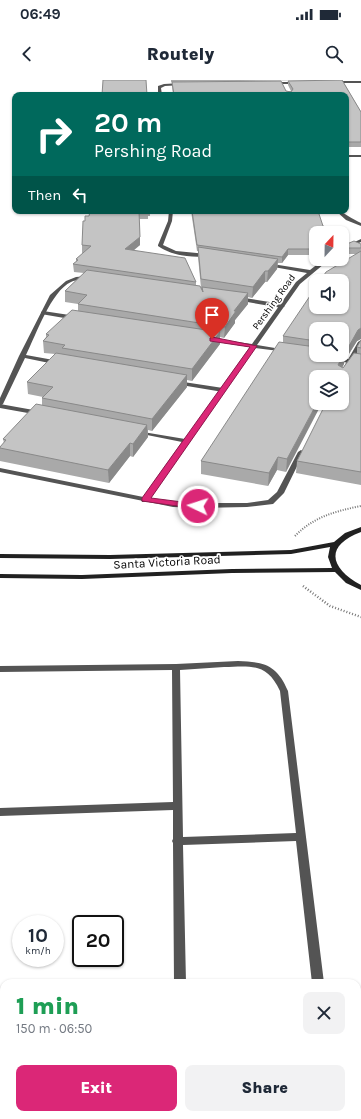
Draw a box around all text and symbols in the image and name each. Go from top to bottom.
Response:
text: 06:49 [20,5,61,23]
icon: back [16,43,38,65]
text: Routely [147,43,214,65]
icon: search [323,43,345,65]
text: 20 m [94,106,162,139]
icon: right [28,108,80,160]
text: Pershing Road [94,140,212,162]
icon: left [69,184,91,206]
text: Then [28,186,61,204]
north arrow [309,226,349,266]
map controls [309,226,349,410]
street label: Pershing Road [250,272,298,332]
button: sound [309,274,349,314]
pin [195,298,229,339]
icon: arrive [201,304,223,326]
button: search [309,322,349,362]
button: layers [309,370,349,410]
position arrow [177,485,219,527]
street label: Santa Victoria Road [113,552,221,572]
speed limit sign: 20 [72,915,124,967]
text: 10 [28,924,48,947]
text: km/h [25,945,51,957]
text: 1 min [16,992,79,1020]
button: close [303,992,345,1034]
text: 150 m · 06:50 [16,1021,92,1036]
button: Exit [16,1065,177,1111]
button: Share [185,1065,345,1111]

